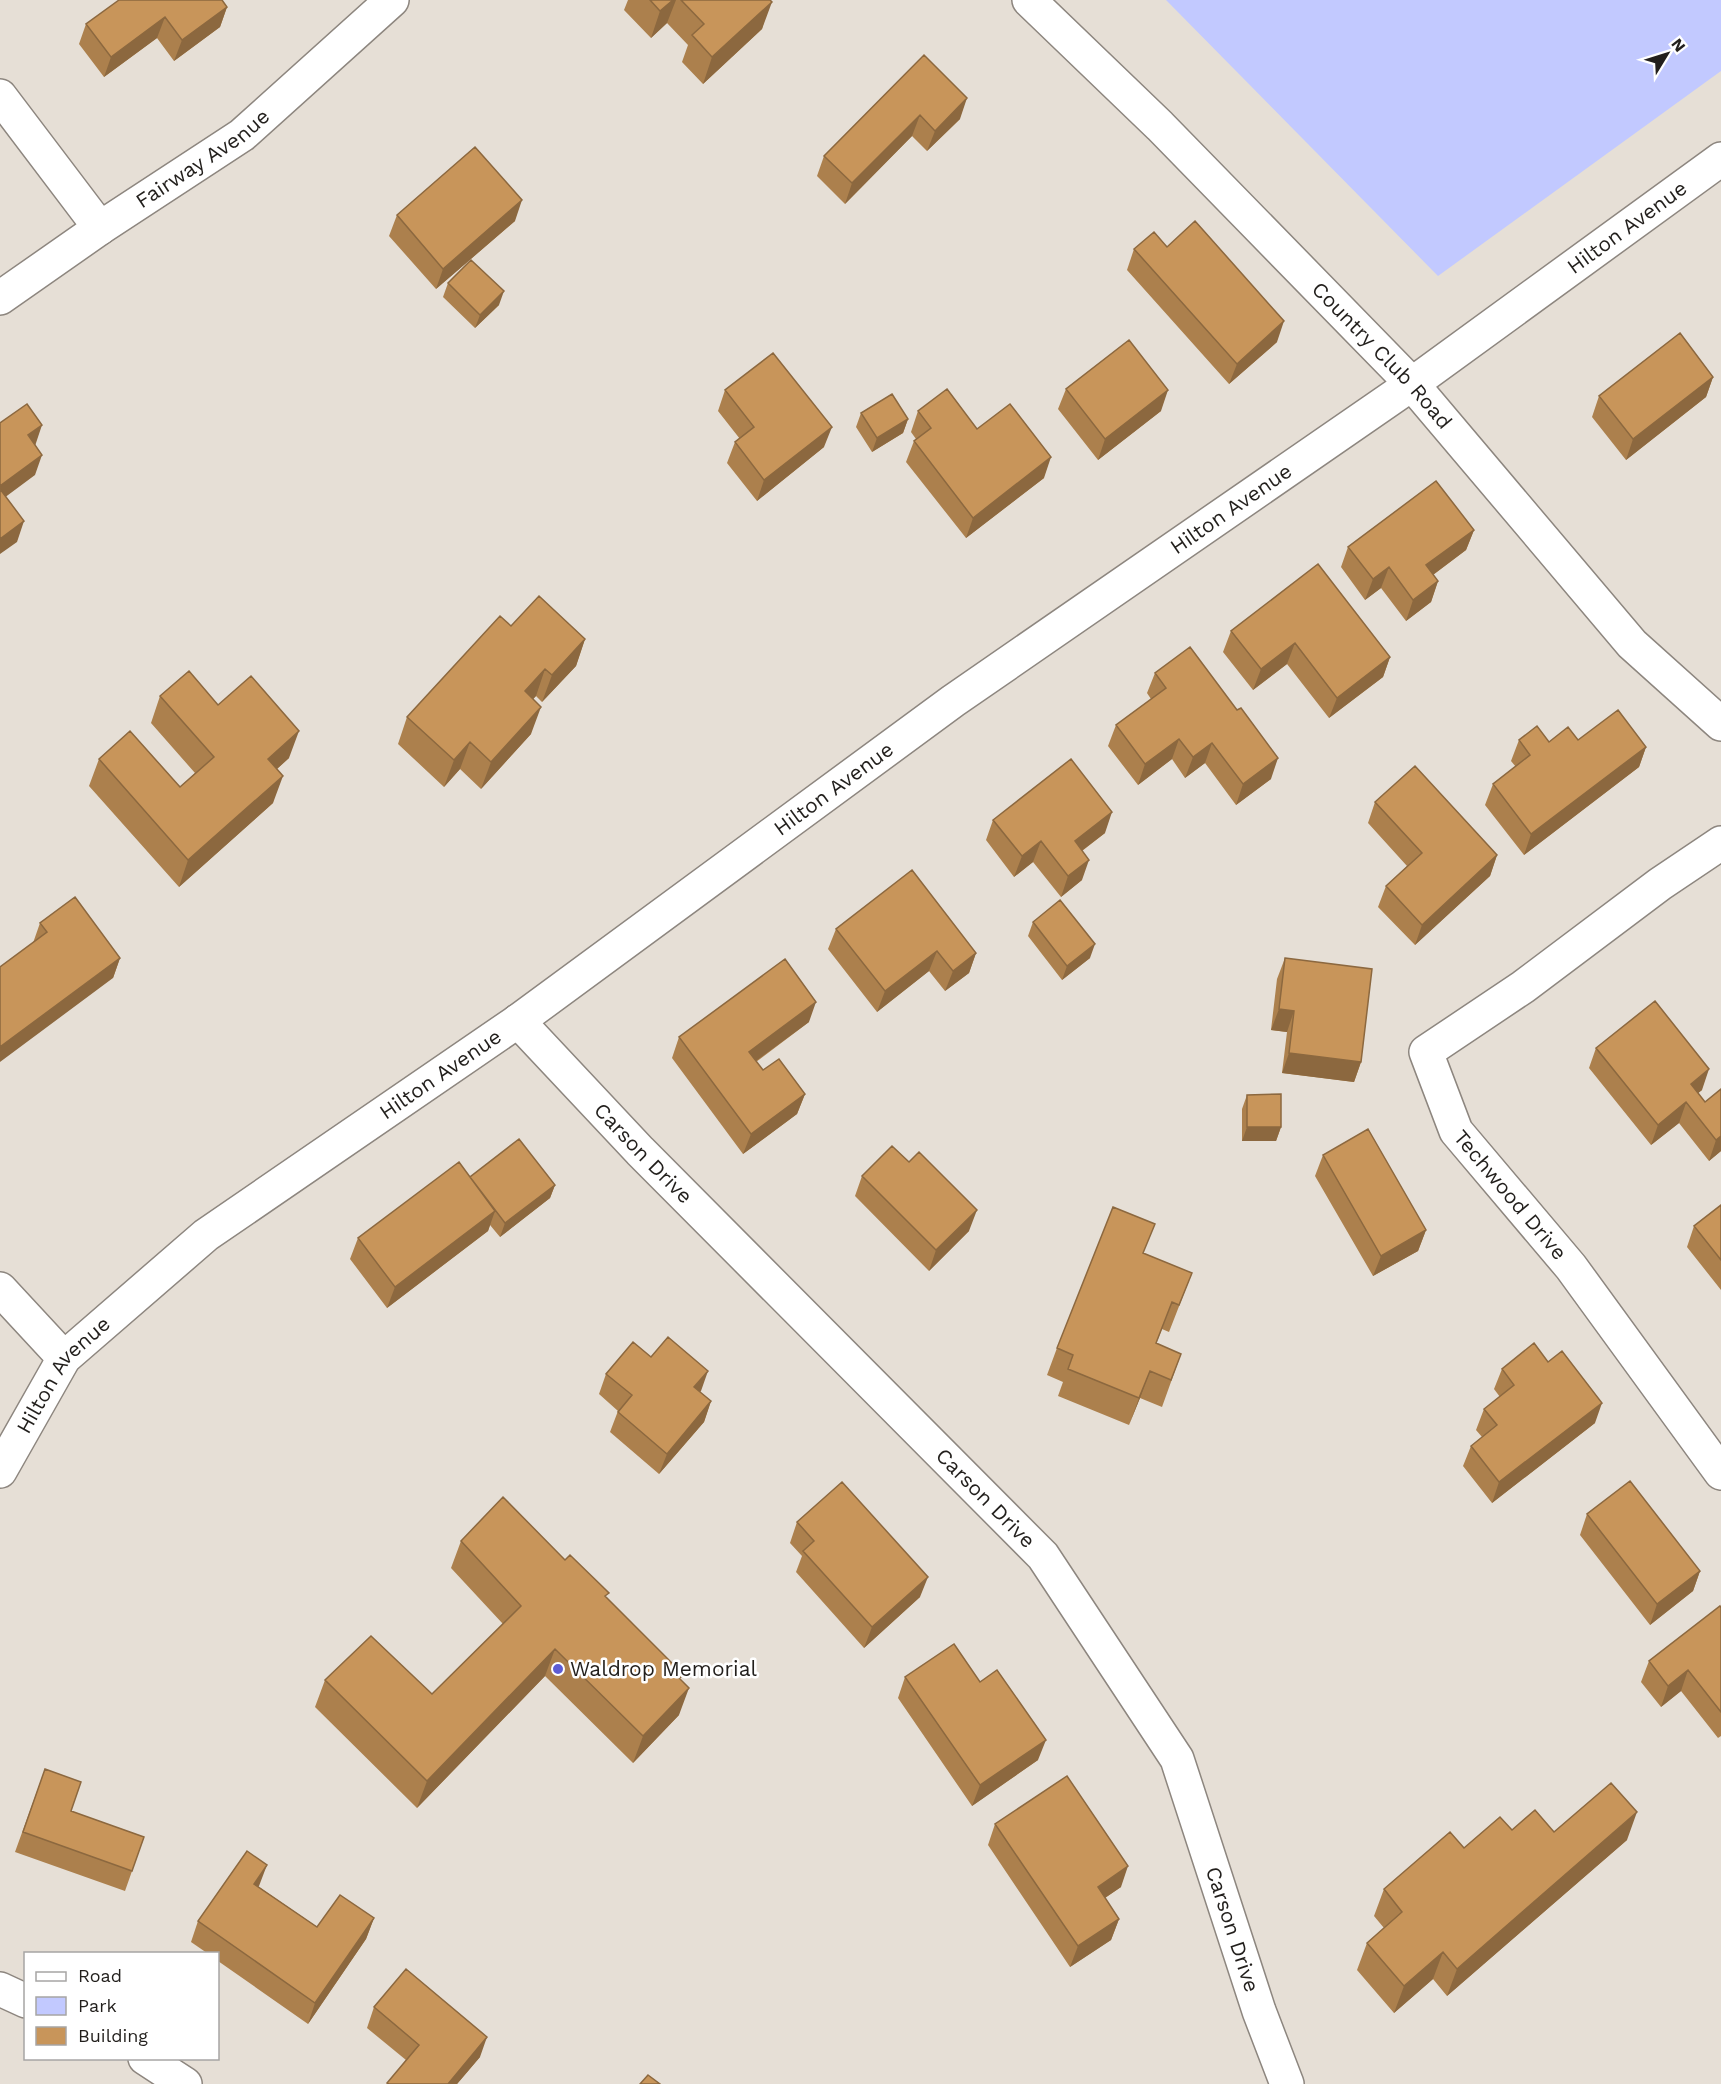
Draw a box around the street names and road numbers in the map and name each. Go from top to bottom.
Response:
street label: Fairway Avenue [131,103,274,213]
street label: Hilton Avenue [1562,175,1692,279]
street label: Country Club Road [1307,276,1458,434]
street label: Hilton Avenue [1165,458,1296,559]
street label: Hilton Avenue [769,736,898,841]
street label: Hilton Avenue [374,1023,506,1124]
street label: Carson Drive [589,1097,698,1208]
street label: Techwood Drive [1449,1125,1572,1265]
street label: Hilton Avenue [11,1311,115,1438]
street label: Carson Drive [931,1443,1041,1553]
street label: Carson Drive [1201,1863,1265,1995]

